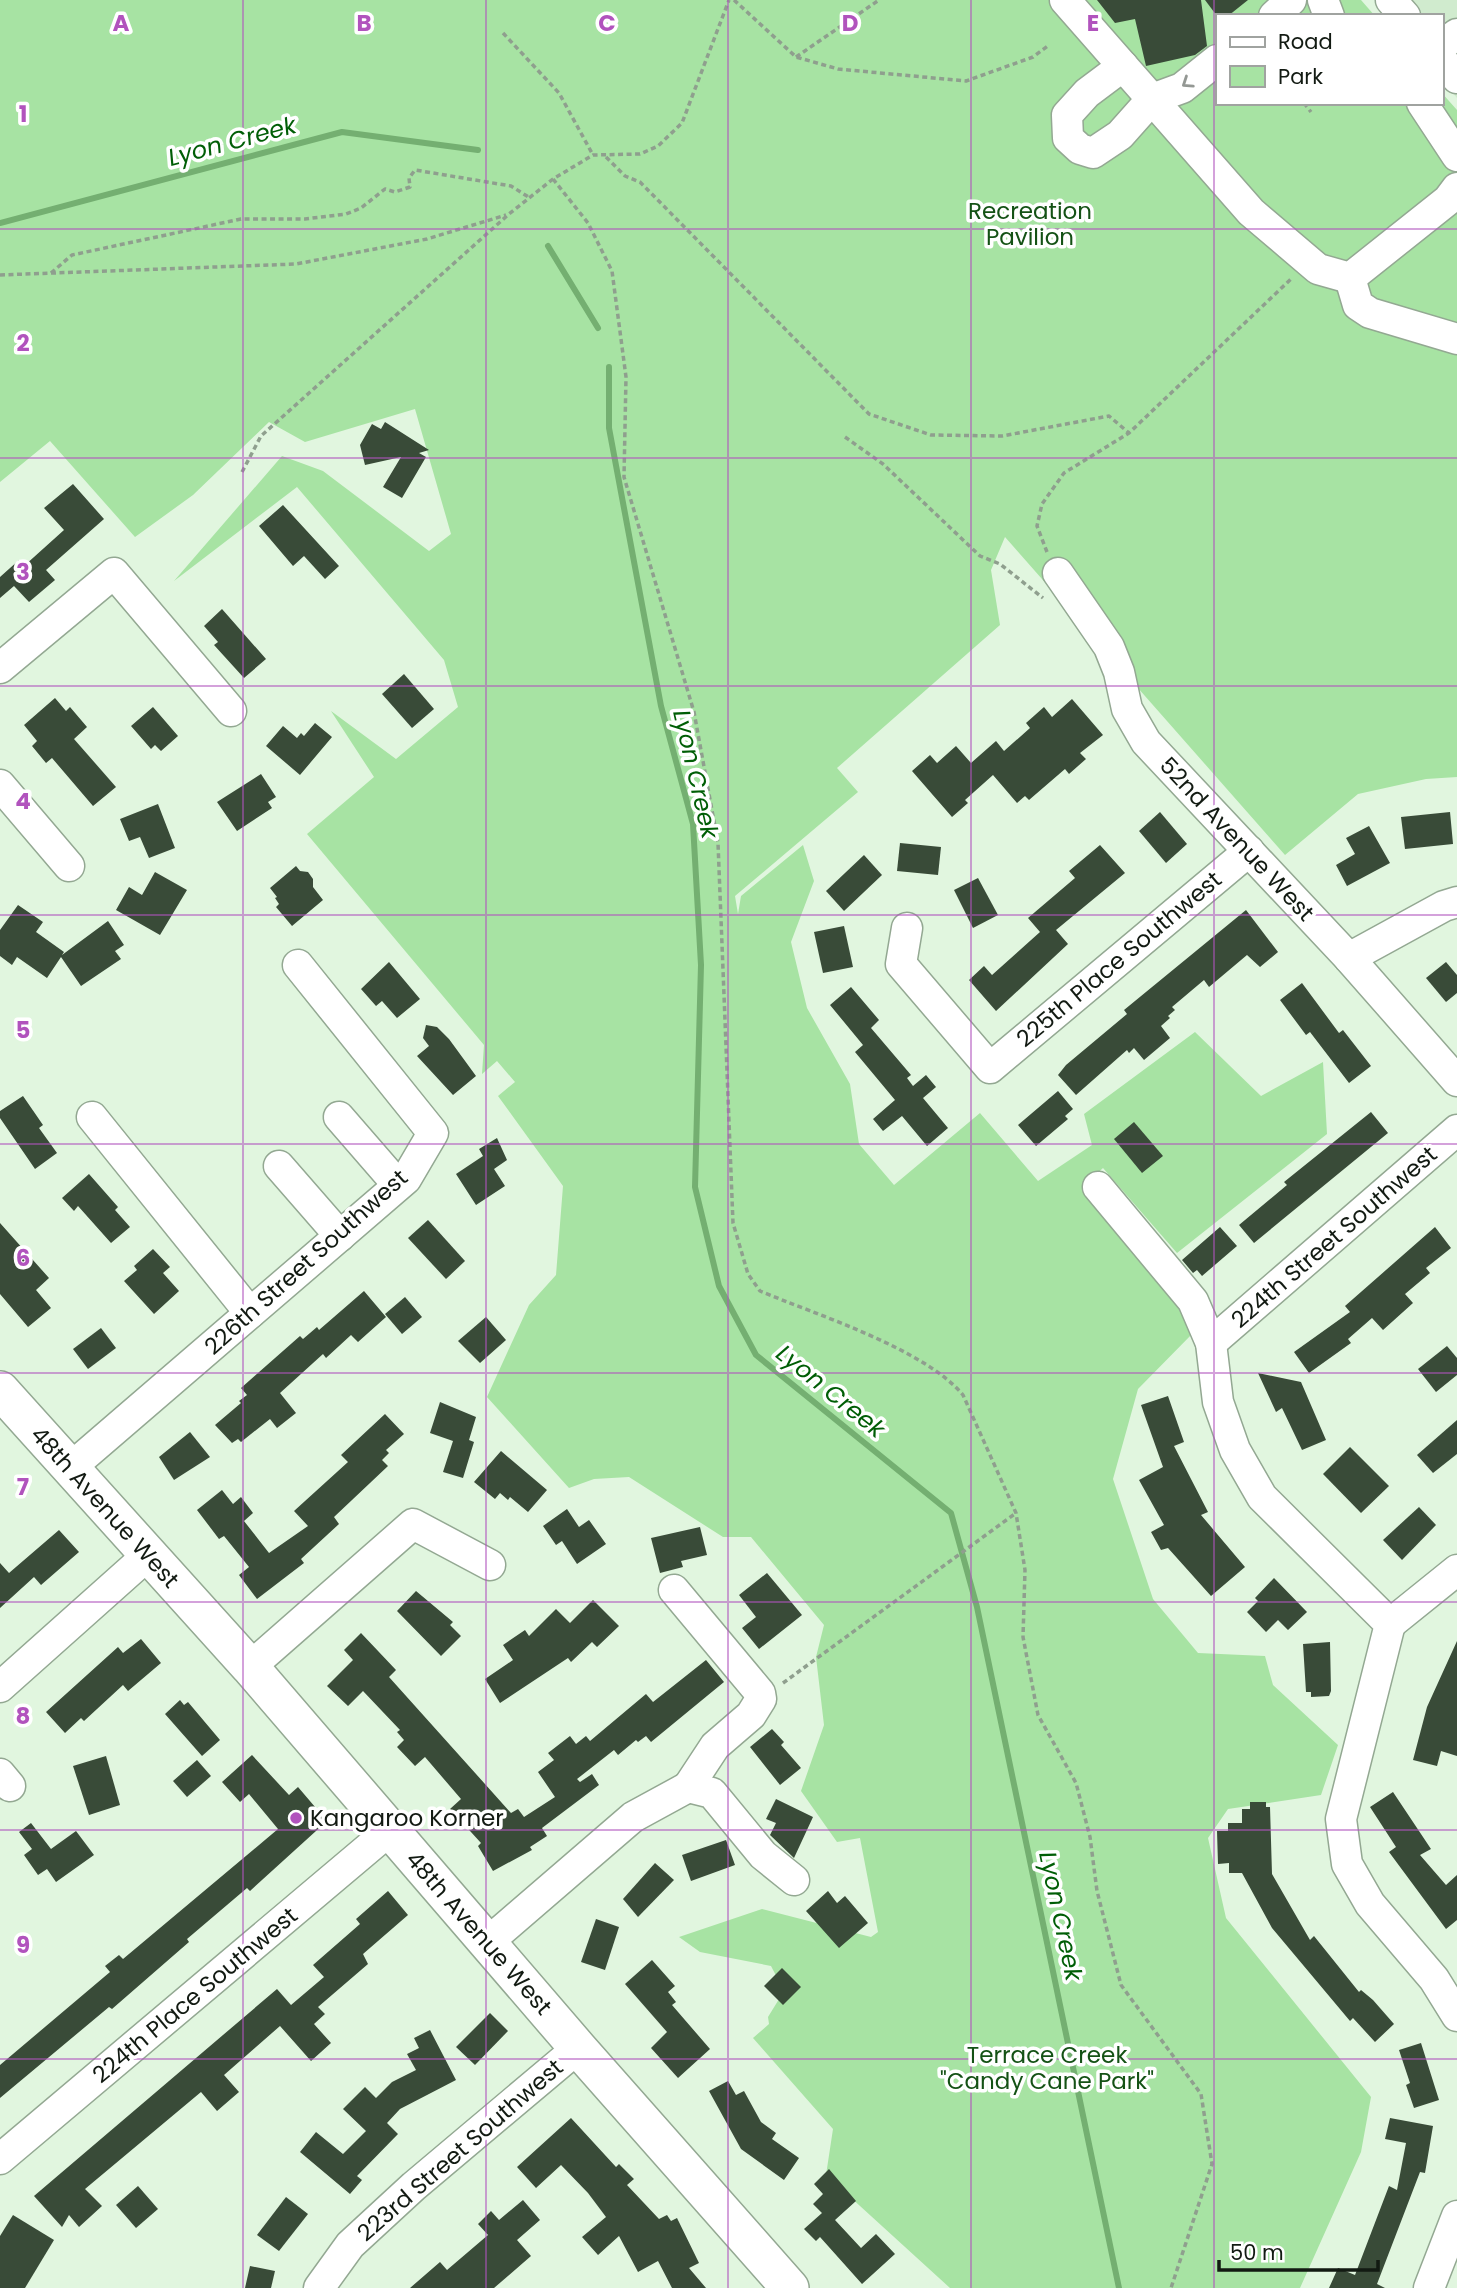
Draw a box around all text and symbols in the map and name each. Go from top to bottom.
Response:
text: A [113,7,130,39]
text: B [356,7,372,39]
text: C [598,7,616,39]
text: D [842,7,858,39]
text: E [1087,7,1099,39]
legend [1216,14,1443,105]
text: Road [1278,27,1333,56]
text: Park [1278,62,1323,91]
one-way arrow [1181,75,1194,88]
text: 1 [19,98,27,130]
water label: Lyon Creek [164,108,301,174]
park label: Recreation Pavilion [968,195,1092,253]
text: 2 [16,327,30,359]
text: 3 [16,556,30,588]
water label: Lyon Creek [665,706,727,843]
street label: 52nd Avenue West [1152,750,1322,928]
text: 4 [15,785,31,817]
street label: 225th Place Southwest [1010,864,1228,1054]
text: 5 [16,1014,30,1046]
street label: 224th Street Southwest [1224,1139,1444,1335]
street label: 226th Street Southwest [197,1162,415,1362]
text: 6 [16,1242,30,1274]
water label: Lyon Creek [770,1337,894,1446]
street label: 48th Avenue West [24,1419,186,1595]
text: 7 [17,1471,29,1503]
text: 8 [16,1700,30,1732]
place label: Kangaroo Korner [310,1802,504,1834]
marker: Kangaroo Korner [288,1810,304,1826]
street label: 48th Avenue West [399,1844,559,2022]
water label: Lyon Creek [1031,1848,1091,1985]
street label: 224th Place Southwest [86,1900,304,2090]
text: 9 [16,1929,30,1961]
park label: Terrace Creek "Candy Cane Park" [940,2039,1154,2097]
street label: 223rd Street Southwest [350,2052,570,2248]
scale bar [1219,2228,1378,2272]
text: 50 m [1230,2238,1284,2267]

